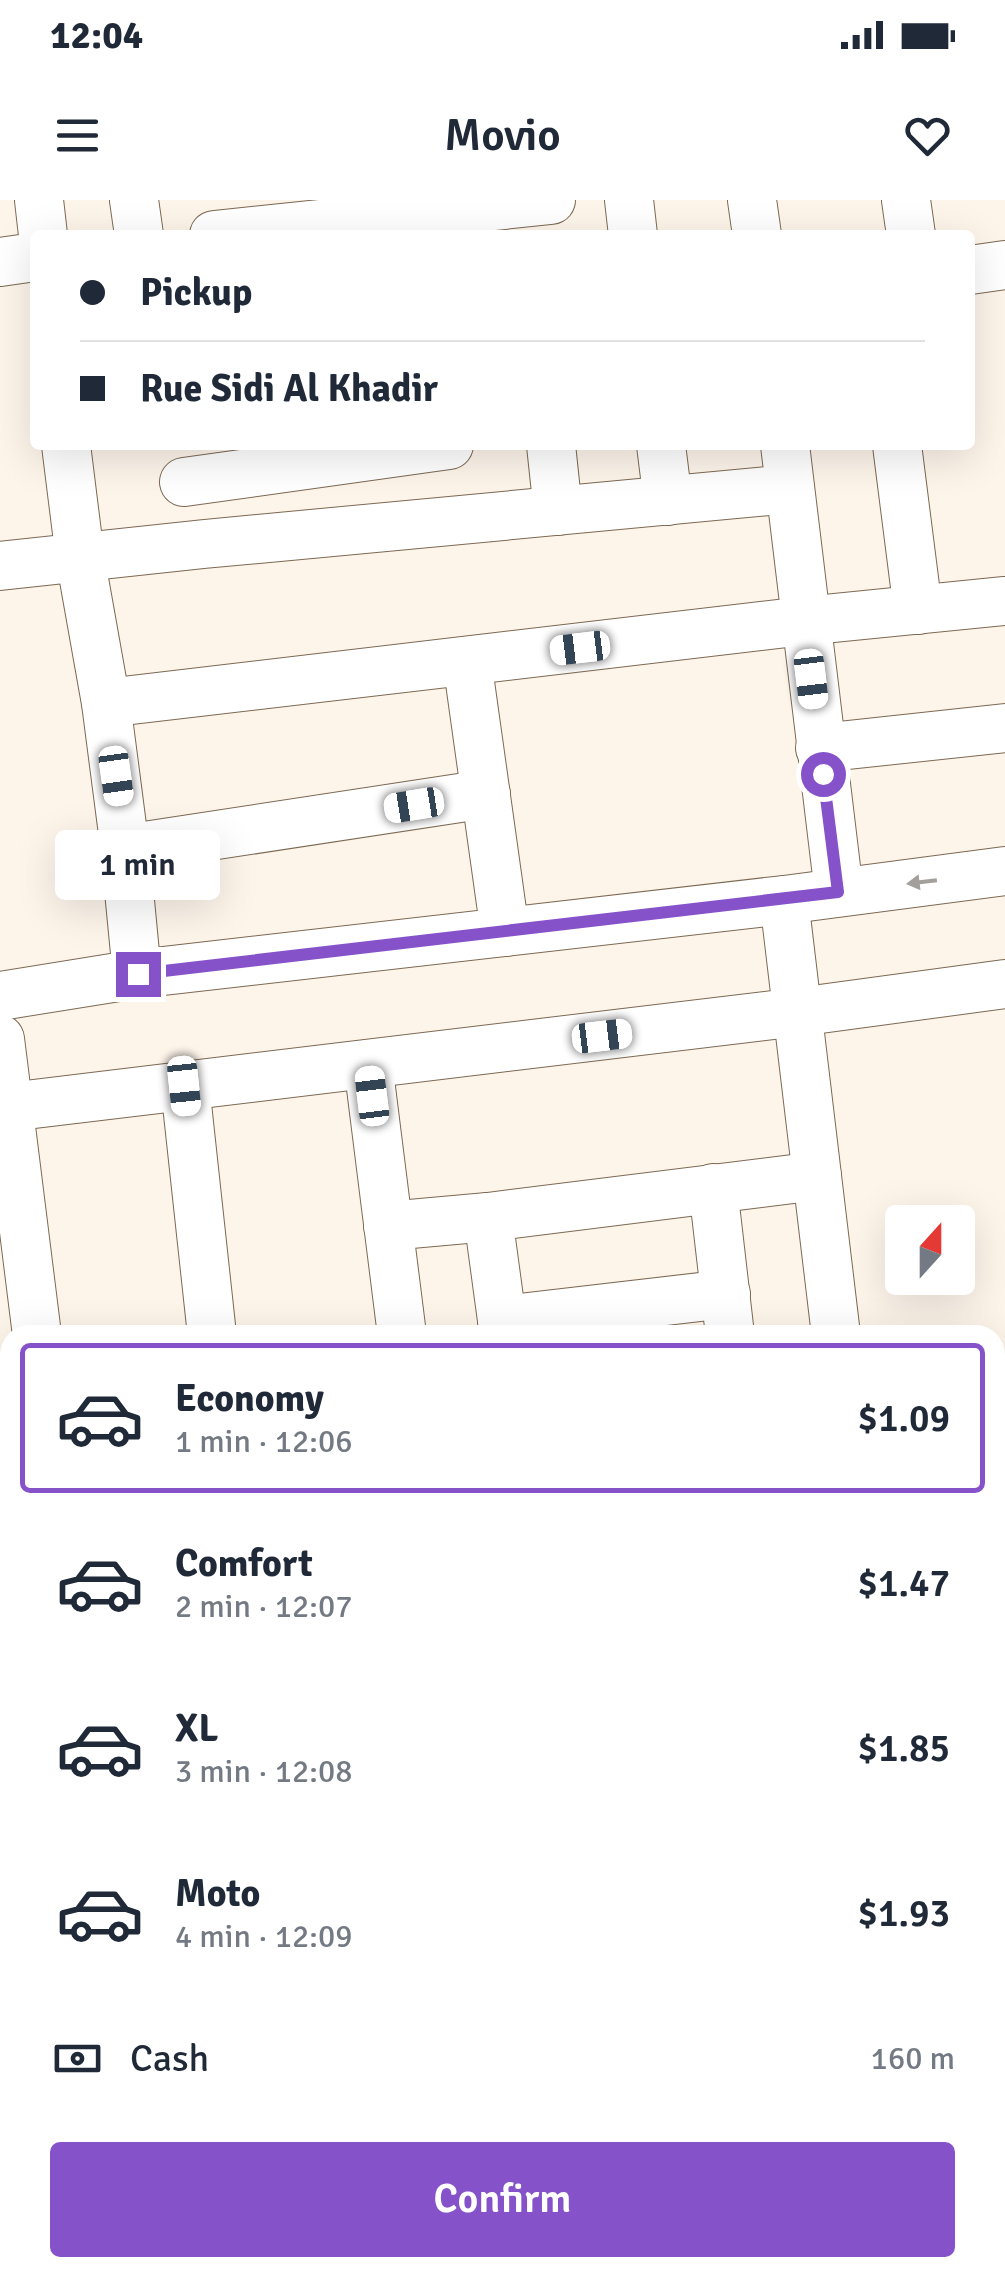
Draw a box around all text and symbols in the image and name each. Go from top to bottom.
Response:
text: 12:04 [50,12,143,59]
icon: menu [50,108,105,163]
text: Movio [444,108,561,163]
icon: heart [900,108,955,163]
text: Pickup [140,269,252,316]
text: Rue Sidi Al Khadir [140,365,438,412]
car [548,629,612,667]
car [792,647,830,711]
car [97,744,135,808]
route start [801,752,846,797]
car [382,785,446,825]
callout: 1 min [56,829,220,899]
text: 1 min [99,845,176,884]
one-way arrow [905,874,937,890]
route end [116,952,161,997]
car [570,1017,634,1055]
car [166,1055,202,1117]
car [353,1064,391,1128]
north arrow [885,1205,975,1295]
map controls [885,1205,975,1295]
icon: car [55,1373,145,1463]
text: Economy [175,1375,324,1422]
text: $1.09 [857,1395,950,1442]
text: 1 min · 12:06 [175,1422,353,1461]
icon: car [55,1538,145,1628]
text: Comfort [175,1540,313,1587]
text: $1.47 [857,1560,950,1607]
text: 2 min · 12:07 [175,1587,353,1626]
icon: car [55,1703,145,1793]
text: XL [175,1705,218,1752]
text: $1.85 [857,1725,950,1772]
text: 3 min · 12:08 [175,1752,353,1791]
icon: car [55,1868,145,1958]
text: Moto [175,1870,260,1917]
text: $1.93 [857,1890,950,1937]
text: 4 min · 12:09 [175,1917,353,1956]
icon: cash [50,2031,105,2086]
text: Cash [130,2035,209,2082]
text: 160 m [871,2039,955,2078]
button: Confirm [50,2142,955,2257]

